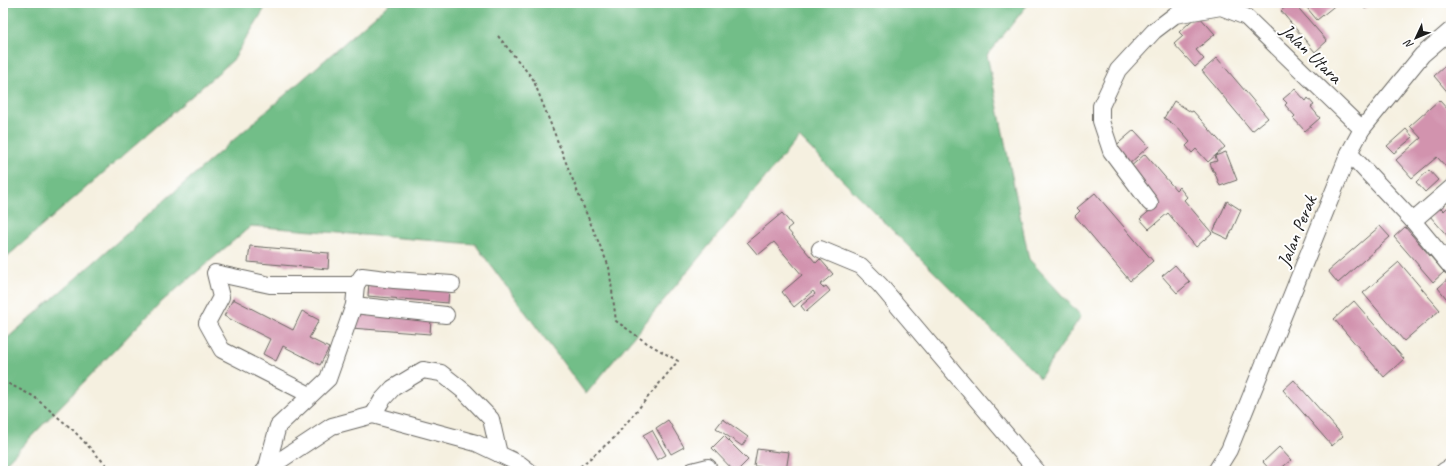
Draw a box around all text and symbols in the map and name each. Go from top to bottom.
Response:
street label: Jalan Utara [1275,18,1348,90]
north arrow [1396,18,1436,58]
text: N [1400,36,1416,52]
street label: Jalan Perak [1271,190,1323,271]

